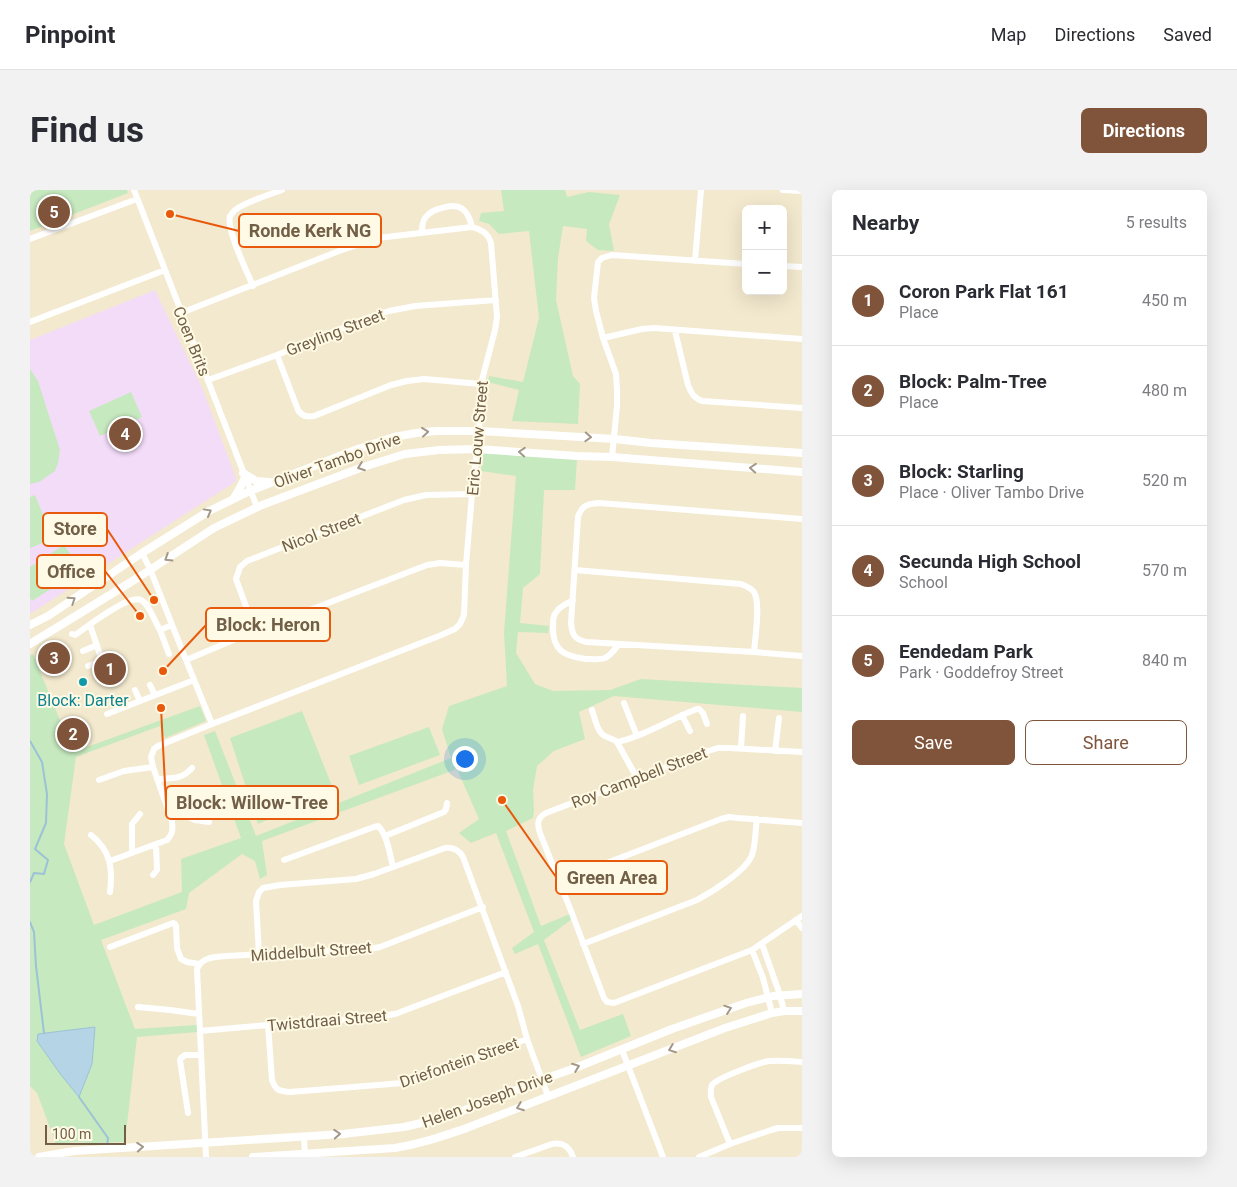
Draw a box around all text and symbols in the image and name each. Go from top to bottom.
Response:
text: Pinpoint [25,21,115,49]
text: Map [991,24,1026,45]
text: Directions [1054,24,1135,45]
text: Saved [1163,24,1212,45]
button: Directions [1081,108,1207,153]
text: Find us [30,110,144,151]
pin: 5 [38,193,70,231]
map controls [742,205,787,295]
button: + [742,205,787,250]
text: Nearby [852,211,919,235]
text: 5 results [1126,213,1187,232]
callout: Ronde Kerk NG [239,214,381,247]
text: Ronde Kerk NG [249,220,371,241]
button: − [742,250,787,295]
text: Coron Park Flat 161 [899,280,1069,303]
text: 1 [863,291,873,310]
text: 450 m [1142,291,1187,310]
text: Place [899,303,939,322]
street label: Coen Brits [169,304,214,379]
street label: Greyling Street [283,305,387,360]
text: Block: Palm-Tree [899,370,1047,393]
street label: Eric Louw Street [463,380,492,496]
text: 2 [863,381,873,400]
text: 480 m [1142,381,1187,400]
text: Place [899,393,939,412]
pin: 4 [109,415,141,453]
one-way arrow [422,427,430,438]
street label: Oliver Tambo Drive [271,429,403,492]
one-way arrow [584,432,592,443]
one-way arrow [517,447,525,458]
text: Block: Starling [899,460,1024,483]
one-way arrow [358,461,366,471]
one-way arrow [749,462,757,473]
text: 3 [863,471,873,490]
text: 520 m [1142,471,1187,490]
text: Place · Oliver Tambo Drive [899,483,1084,502]
one-way arrow [203,508,212,518]
street label: Nicol Street [279,509,363,556]
callout: Store [43,513,107,546]
text: Store [53,518,97,539]
text: Secunda High School [899,550,1081,573]
one-way arrow [164,552,173,562]
callout: Office [37,555,105,588]
text: Office [47,561,95,582]
text: 4 [863,561,873,580]
text: 570 m [1142,561,1187,580]
text: School [899,573,948,592]
one-way arrow [66,597,75,606]
callout: Block: Heron [206,608,330,641]
text: Block: Heron [216,614,320,635]
pin: 3 [38,639,70,677]
text: Eendedam Park [899,640,1033,663]
pin: 1 [94,650,126,688]
text: 5 [863,651,873,670]
text: 840 m [1142,651,1187,670]
text: Park · Goddefroy Street [899,663,1064,682]
marker: Block: Darter [77,676,89,688]
place label: Block: Darter [37,691,129,710]
pin: 2 [57,715,89,753]
button: Save [852,720,1015,765]
button: Share [1025,720,1187,765]
street label: Roy Campbell Street [569,743,710,812]
your location [452,746,478,772]
callout: Block: Willow-Tree [166,786,338,819]
text: Block: Willow-Tree [176,792,328,813]
callout: Green Area [556,861,667,894]
text: Green Area [567,867,658,888]
street label: Middelbult Street [250,938,372,965]
one-way arrow [723,1005,732,1015]
street label: Twistdraai Street [266,1006,388,1035]
street label: Driefontein Street [397,1033,521,1092]
one-way arrow [668,1042,677,1053]
one-way arrow [572,1063,580,1073]
street label: Helen Joseph Drive [419,1067,555,1132]
one-way arrow [516,1101,525,1111]
scale bar [45,1122,126,1145]
text: 100 m [52,1126,91,1142]
one-way arrow [333,1129,341,1140]
one-way arrow [136,1142,144,1153]

